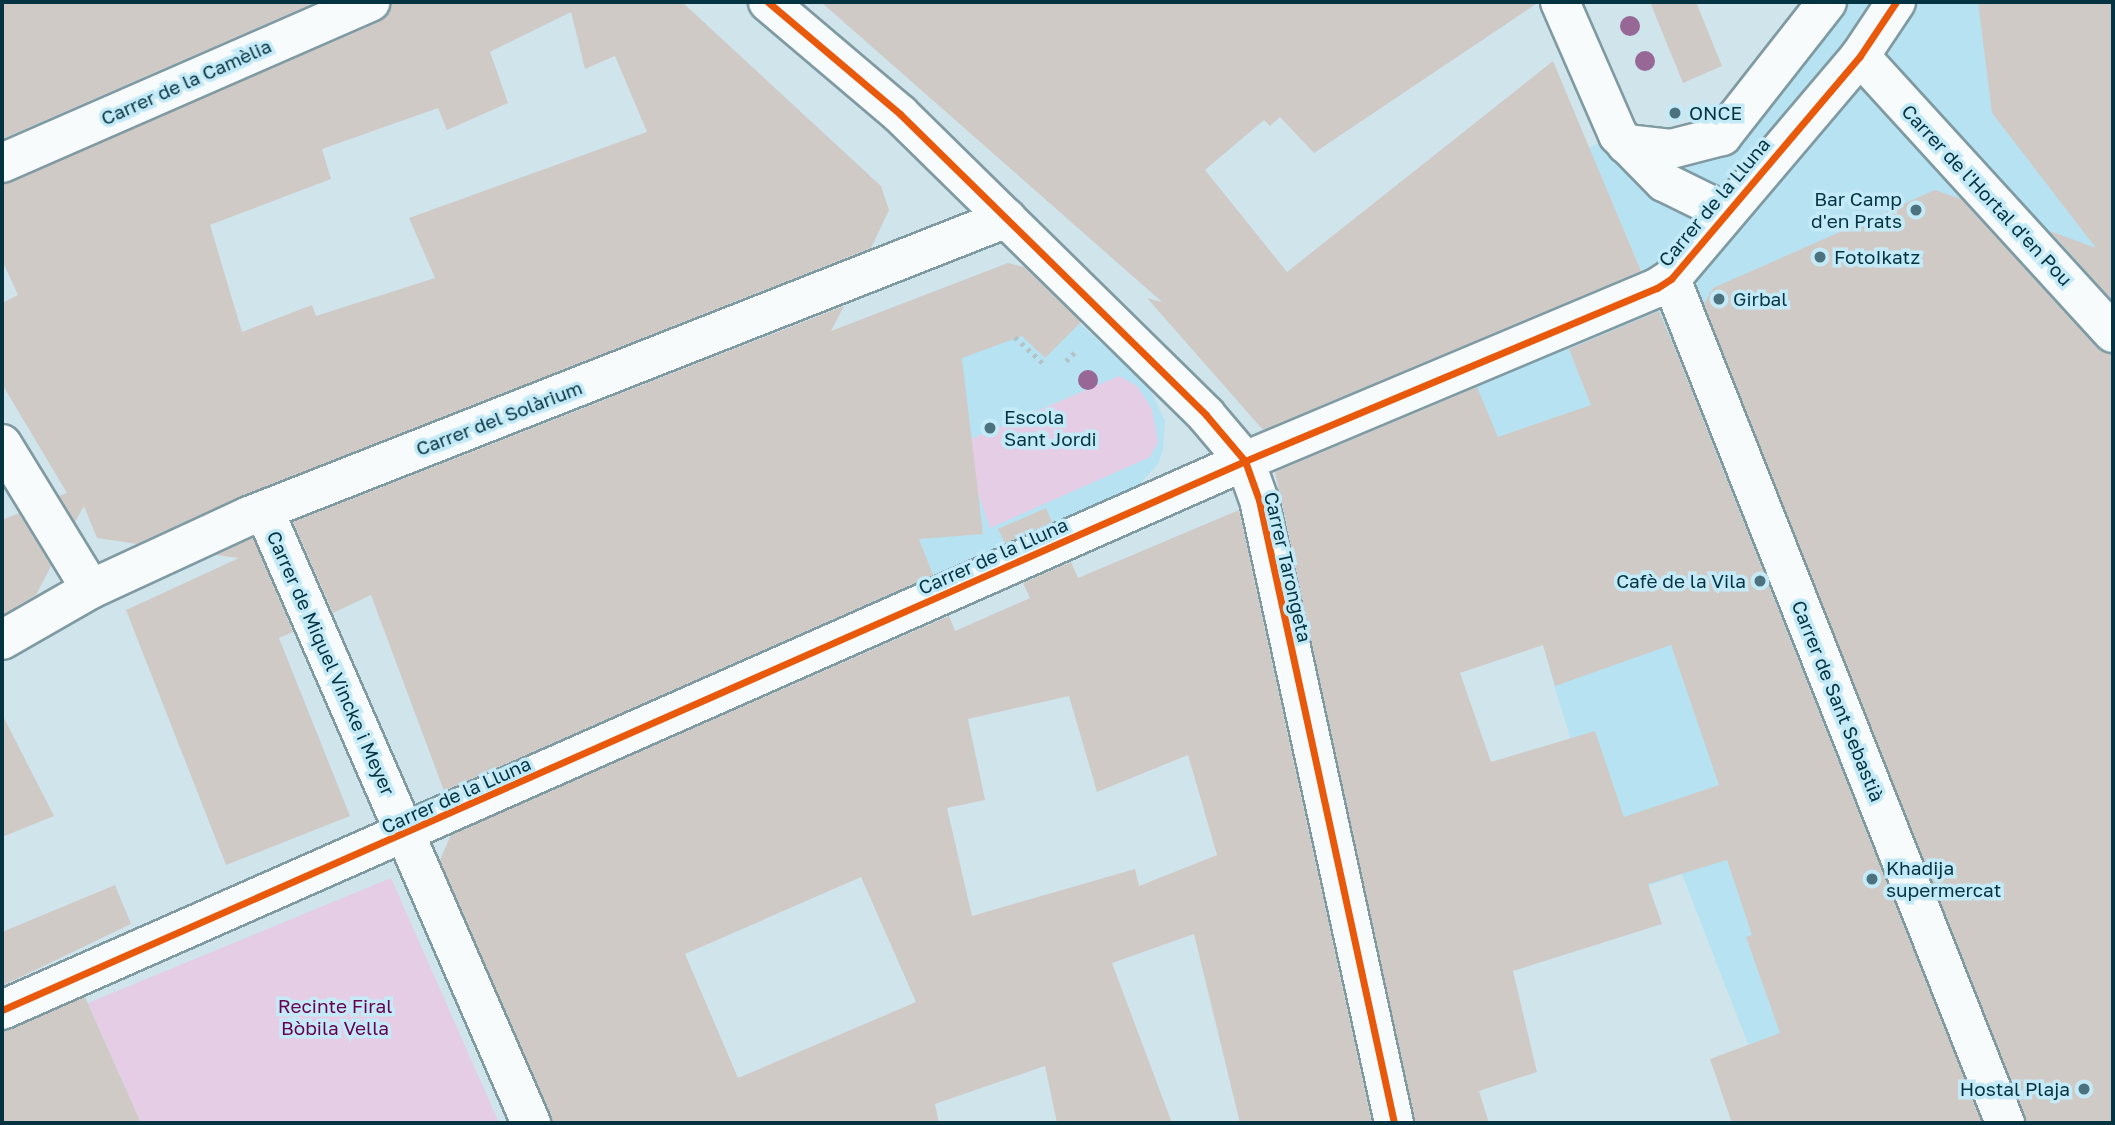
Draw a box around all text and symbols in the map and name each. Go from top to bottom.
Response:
street label: Carrer de la Camèlia [97,34,275,130]
street label: Carrer de l'Hortal d'en Pou [1897,100,2077,290]
place label: ONCE [1689,102,1742,124]
marker: ONCE [1667,105,1683,121]
street label: Carrer de la Lluna [1653,133,1775,271]
place label: Bar Camp d'en Prats [1811,188,1902,232]
marker: Bar Camp d'en Prats [1908,202,1924,218]
place label: FotoIkatz [1834,246,1920,268]
marker: FotoIkatz [1812,249,1828,265]
place label: Girbal [1733,288,1787,310]
marker: Girbal [1711,291,1727,307]
street label: Carrer del Solàrium [413,376,585,460]
place label: Escola Sant Jordi [1004,406,1097,450]
marker: Escola Sant Jordi [982,420,998,436]
street label: Carrer Tarongeta [1260,490,1316,644]
street label: Carrer de la Lluna [915,513,1071,599]
street label: Carrer de Miquel Vincke i Meyer [262,527,400,799]
place label: Cafè de la Vila [1616,570,1746,592]
marker: Cafè de la Vila [1752,573,1768,589]
street label: Carrer de Sant Sebastià [1787,597,1889,805]
street label: Carrer de la Lluna [378,752,534,838]
place label: Khadija supermercat [1886,857,2001,901]
marker: Khadija supermercat [1864,871,1880,887]
park label: Recinte Firal Bòbila Vella [278,995,392,1039]
place label: Hostal Plaja [1960,1078,2070,1100]
marker: Hostal Plaja [2076,1081,2092,1097]

